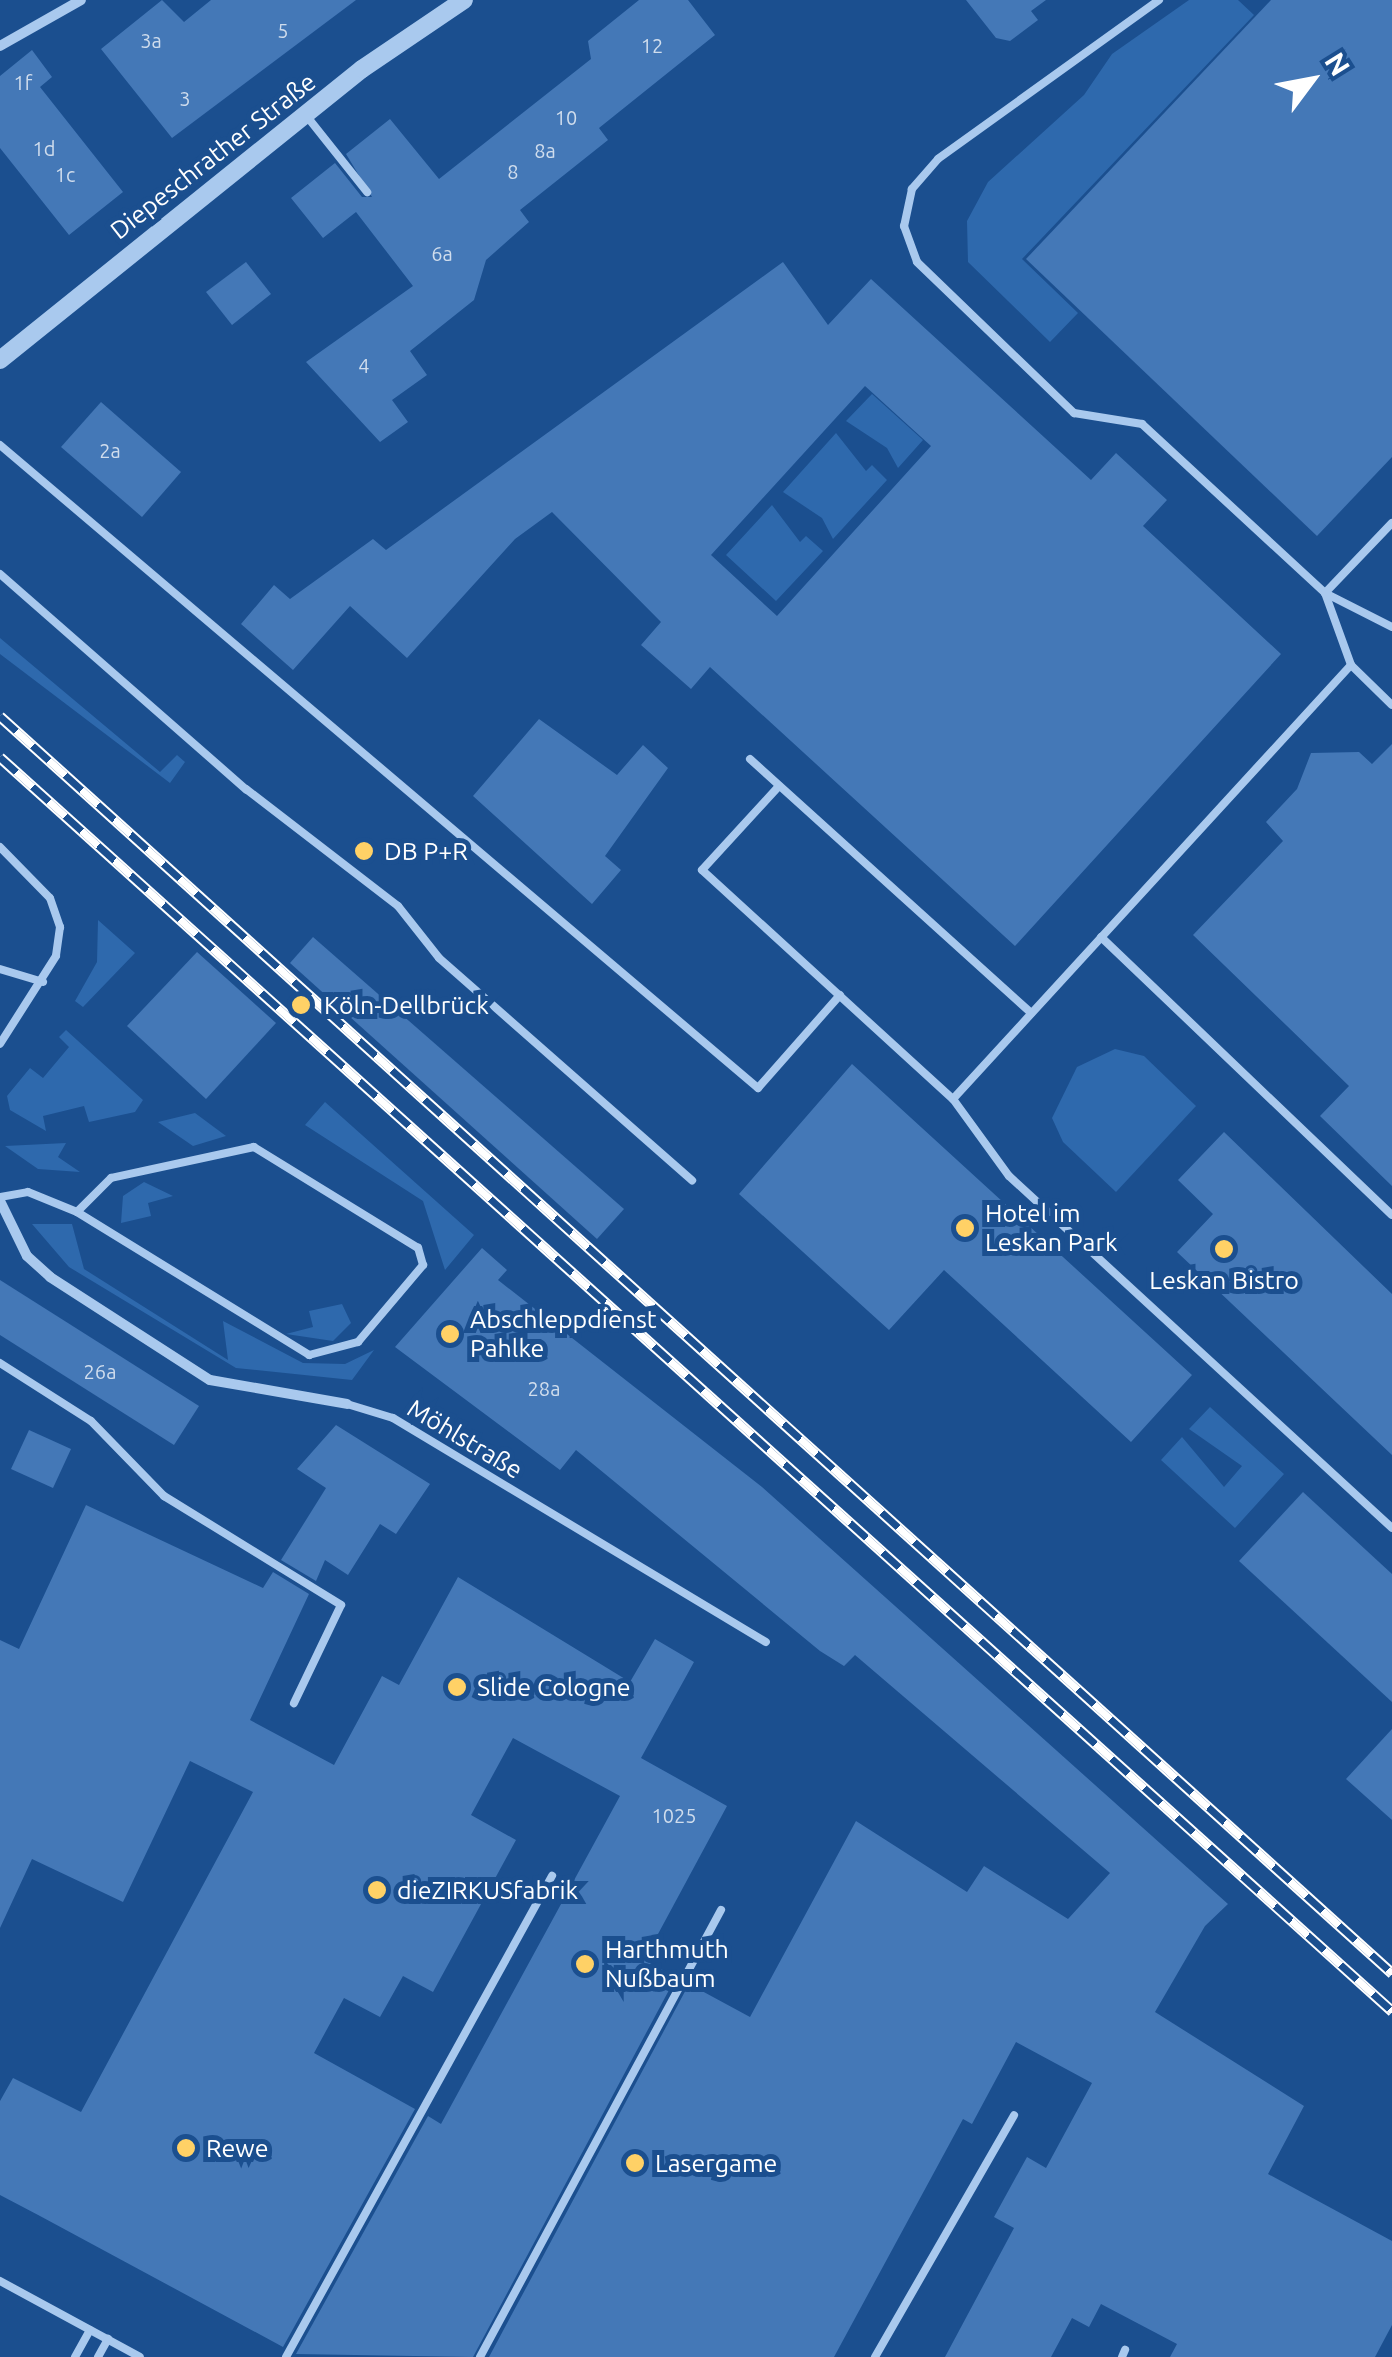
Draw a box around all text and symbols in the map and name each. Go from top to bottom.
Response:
house number: 5 [277,18,289,42]
house number: 3a [140,28,162,52]
north arrow [1262,30,1362,130]
house number: 12 [641,33,663,57]
text: N [1319,47,1357,81]
street label: Diepeschrather Straße [104,67,322,245]
house number: 1f [14,70,32,94]
house number: 3 [179,86,191,110]
house number: 10 [555,105,577,129]
house number: 1d [33,136,55,160]
house number: 8a [534,138,556,162]
house number: 8 [507,159,519,183]
house number: 1c [55,162,75,186]
house number: 6a [431,241,453,265]
house number: 4 [358,353,370,377]
house number: 2a [99,438,121,462]
place label: DB P+R [384,836,468,866]
marker: DB P+R [353,840,375,862]
place label: Köln-Dellbrück [324,990,489,1020]
marker: Köln-Dellbrück [288,992,314,1018]
place label: Hotel im Leskan Park [985,1199,1117,1258]
marker: Hotel im Leskan Park [954,1217,976,1239]
marker: Leskan Bistro [1213,1238,1235,1260]
place label: Leskan Bistro [1149,1265,1299,1295]
place label: Abschleppdienst Pahlke [470,1305,657,1364]
marker: Abschleppdienst Pahlke [439,1323,461,1345]
house number: 26a [84,1359,116,1383]
house number: 28a [528,1376,560,1400]
street label: Möhlstraße [402,1393,528,1485]
place label: Slide Cologne [477,1672,630,1702]
marker: Slide Cologne [446,1676,468,1698]
house number: 1025 [651,1803,697,1827]
place label: dieZIRKUSfabrik [397,1875,578,1905]
marker: dieZIRKUSfabrik [366,1879,388,1901]
place label: Harthmuth Nußbaum [605,1935,729,1994]
marker: Harthmuth Nußbaum [574,1953,596,1975]
place label: Rewe [206,2133,268,2163]
marker: Rewe [175,2137,197,2159]
place label: Lasergame [655,2148,777,2178]
marker: Lasergame [624,2152,646,2174]

